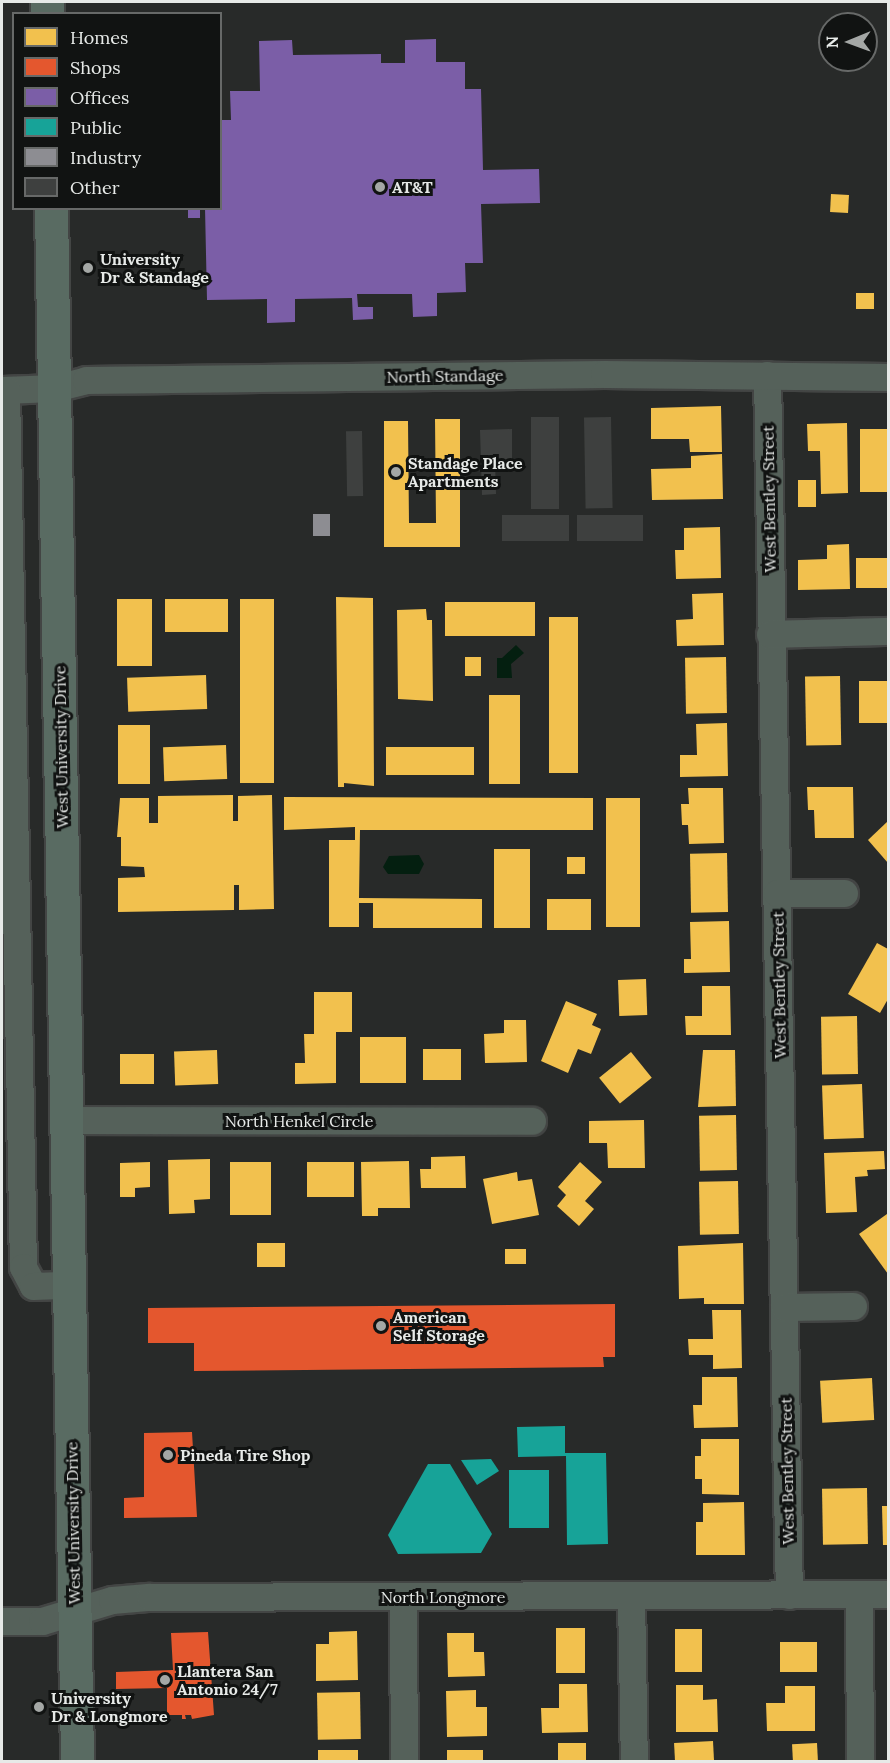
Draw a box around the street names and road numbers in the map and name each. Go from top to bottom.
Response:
street label: North Standage [386,365,504,387]
street label: West Bentley Street [758,425,780,573]
street label: West University Drive [50,666,72,828]
street label: West Bentley Street [768,911,790,1059]
street label: North Henkel Circle [225,1111,373,1131]
street label: West Bentley Street [776,1397,798,1545]
street label: West University Drive [62,1442,84,1604]
street label: North Longmore [381,1587,505,1607]

